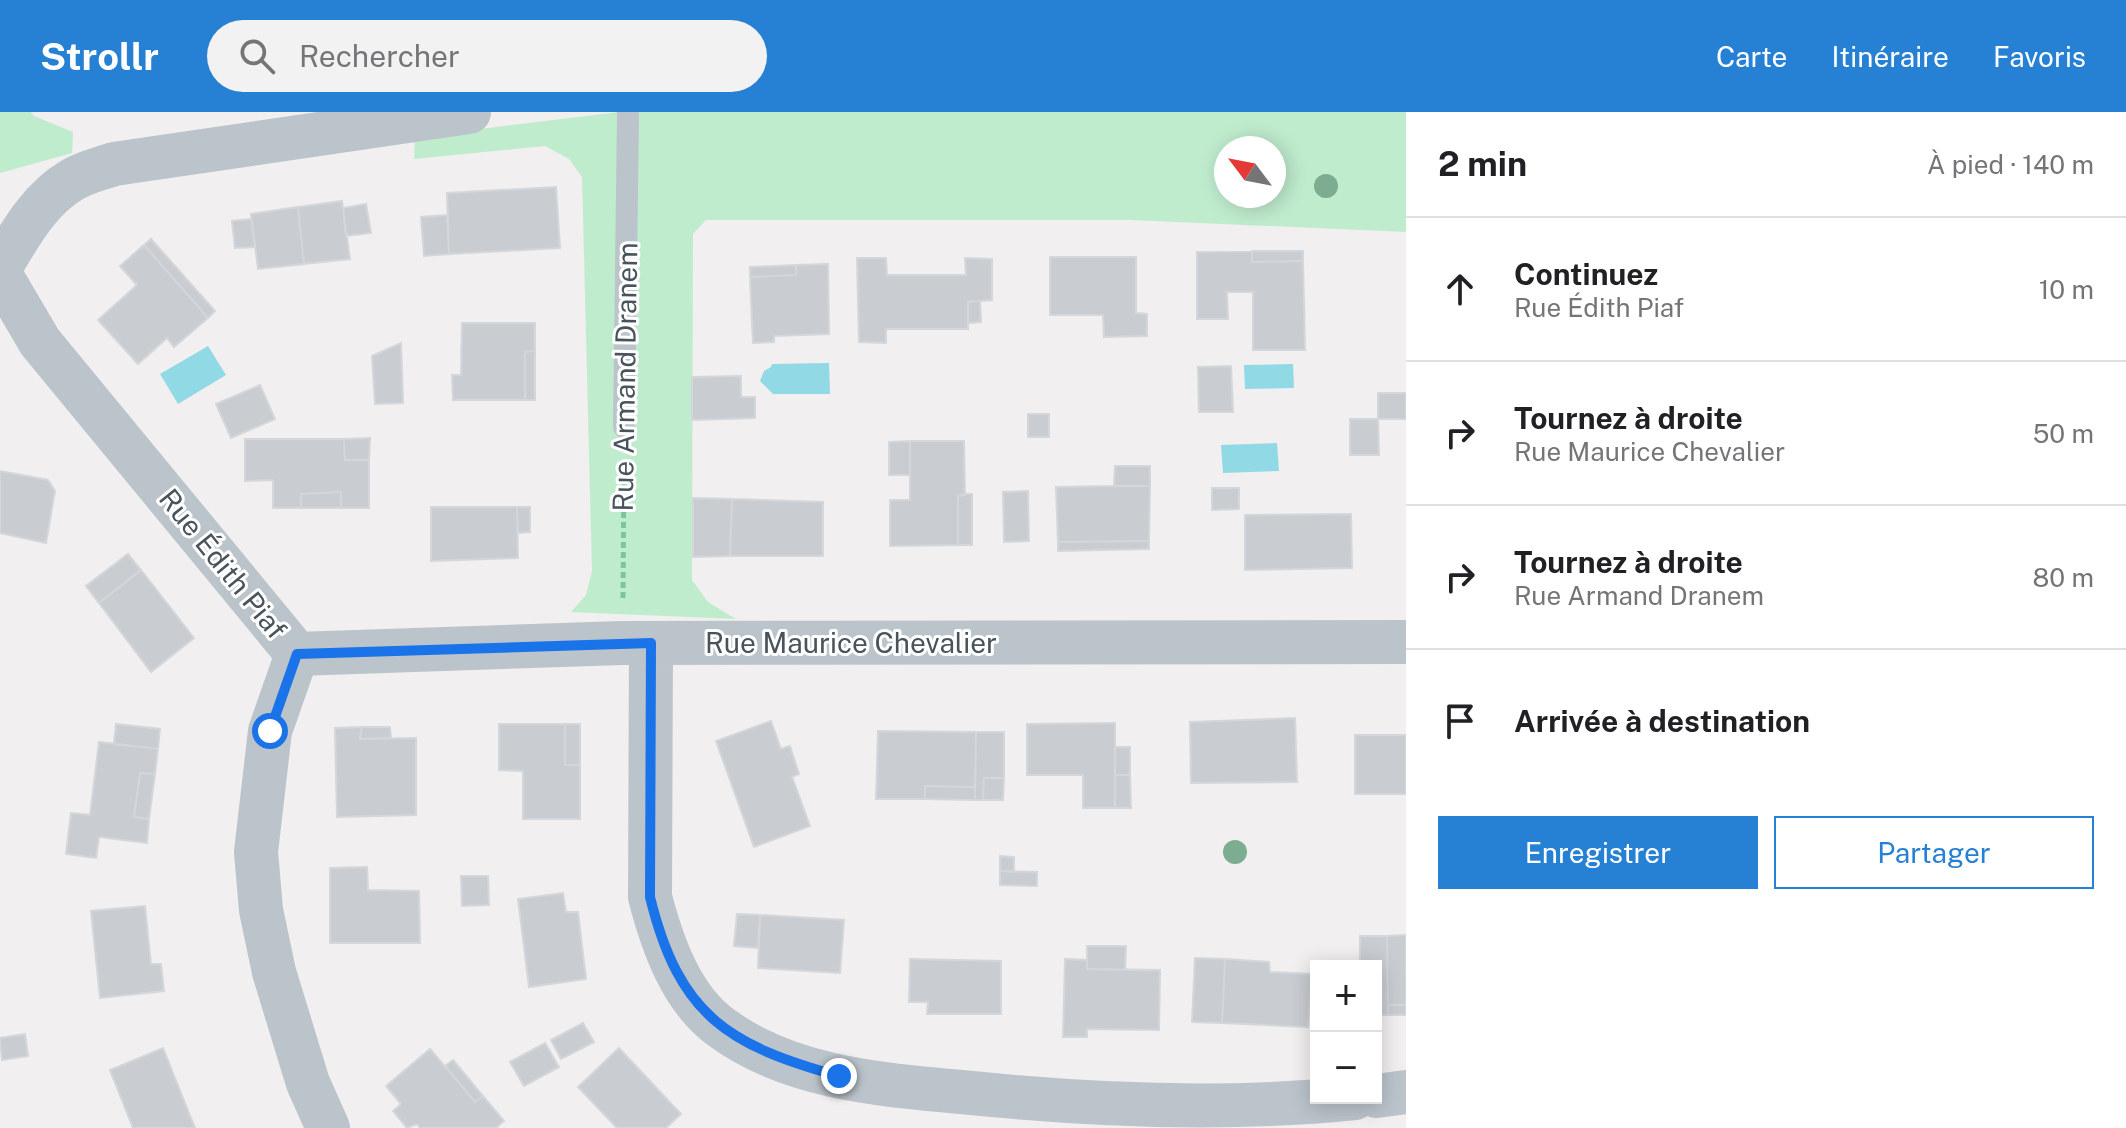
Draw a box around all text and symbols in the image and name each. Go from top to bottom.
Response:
search box [207,20,767,92]
text: Strollr [40,34,159,79]
icon: search [235,34,279,78]
text: Rechercher [299,38,460,74]
text: Carte [1716,40,1787,73]
text: Itinéraire [1831,40,1949,73]
text: Favoris [1993,40,2086,73]
north arrow [1214,136,1286,208]
text: 2 min [1438,144,1527,184]
text: À pied · 140 m [1927,149,2094,180]
street label: Rue Armand Dranem [606,242,643,512]
text: Continuez [1514,256,1658,292]
icon: ahead [1438,267,1482,311]
text: 10 m [2039,274,2094,305]
text: Rue Édith Piaf [1514,292,1684,323]
text: Tournez à droite [1514,400,1743,436]
icon: right [1438,411,1482,455]
text: 50 m [2033,418,2094,449]
text: Rue Maurice Chevalier [1514,436,1785,467]
street label: Rue Édith Piaf [153,482,294,645]
text: Tournez à droite [1514,544,1743,580]
icon: right [1438,555,1482,599]
text: 80 m [2033,562,2094,593]
text: Rue Armand Dranem [1514,580,1764,611]
street label: Rue Maurice Chevalier [705,626,997,659]
icon: arrive [1438,699,1482,743]
text: Arrivée à destination [1514,703,1810,739]
route start [252,713,288,749]
button: Enregistrer [1438,816,1758,889]
button: Partager [1774,816,2094,889]
map controls [1310,960,1382,1104]
button: + [1310,960,1382,1032]
button: − [1310,1032,1382,1104]
route end [821,1058,857,1094]

